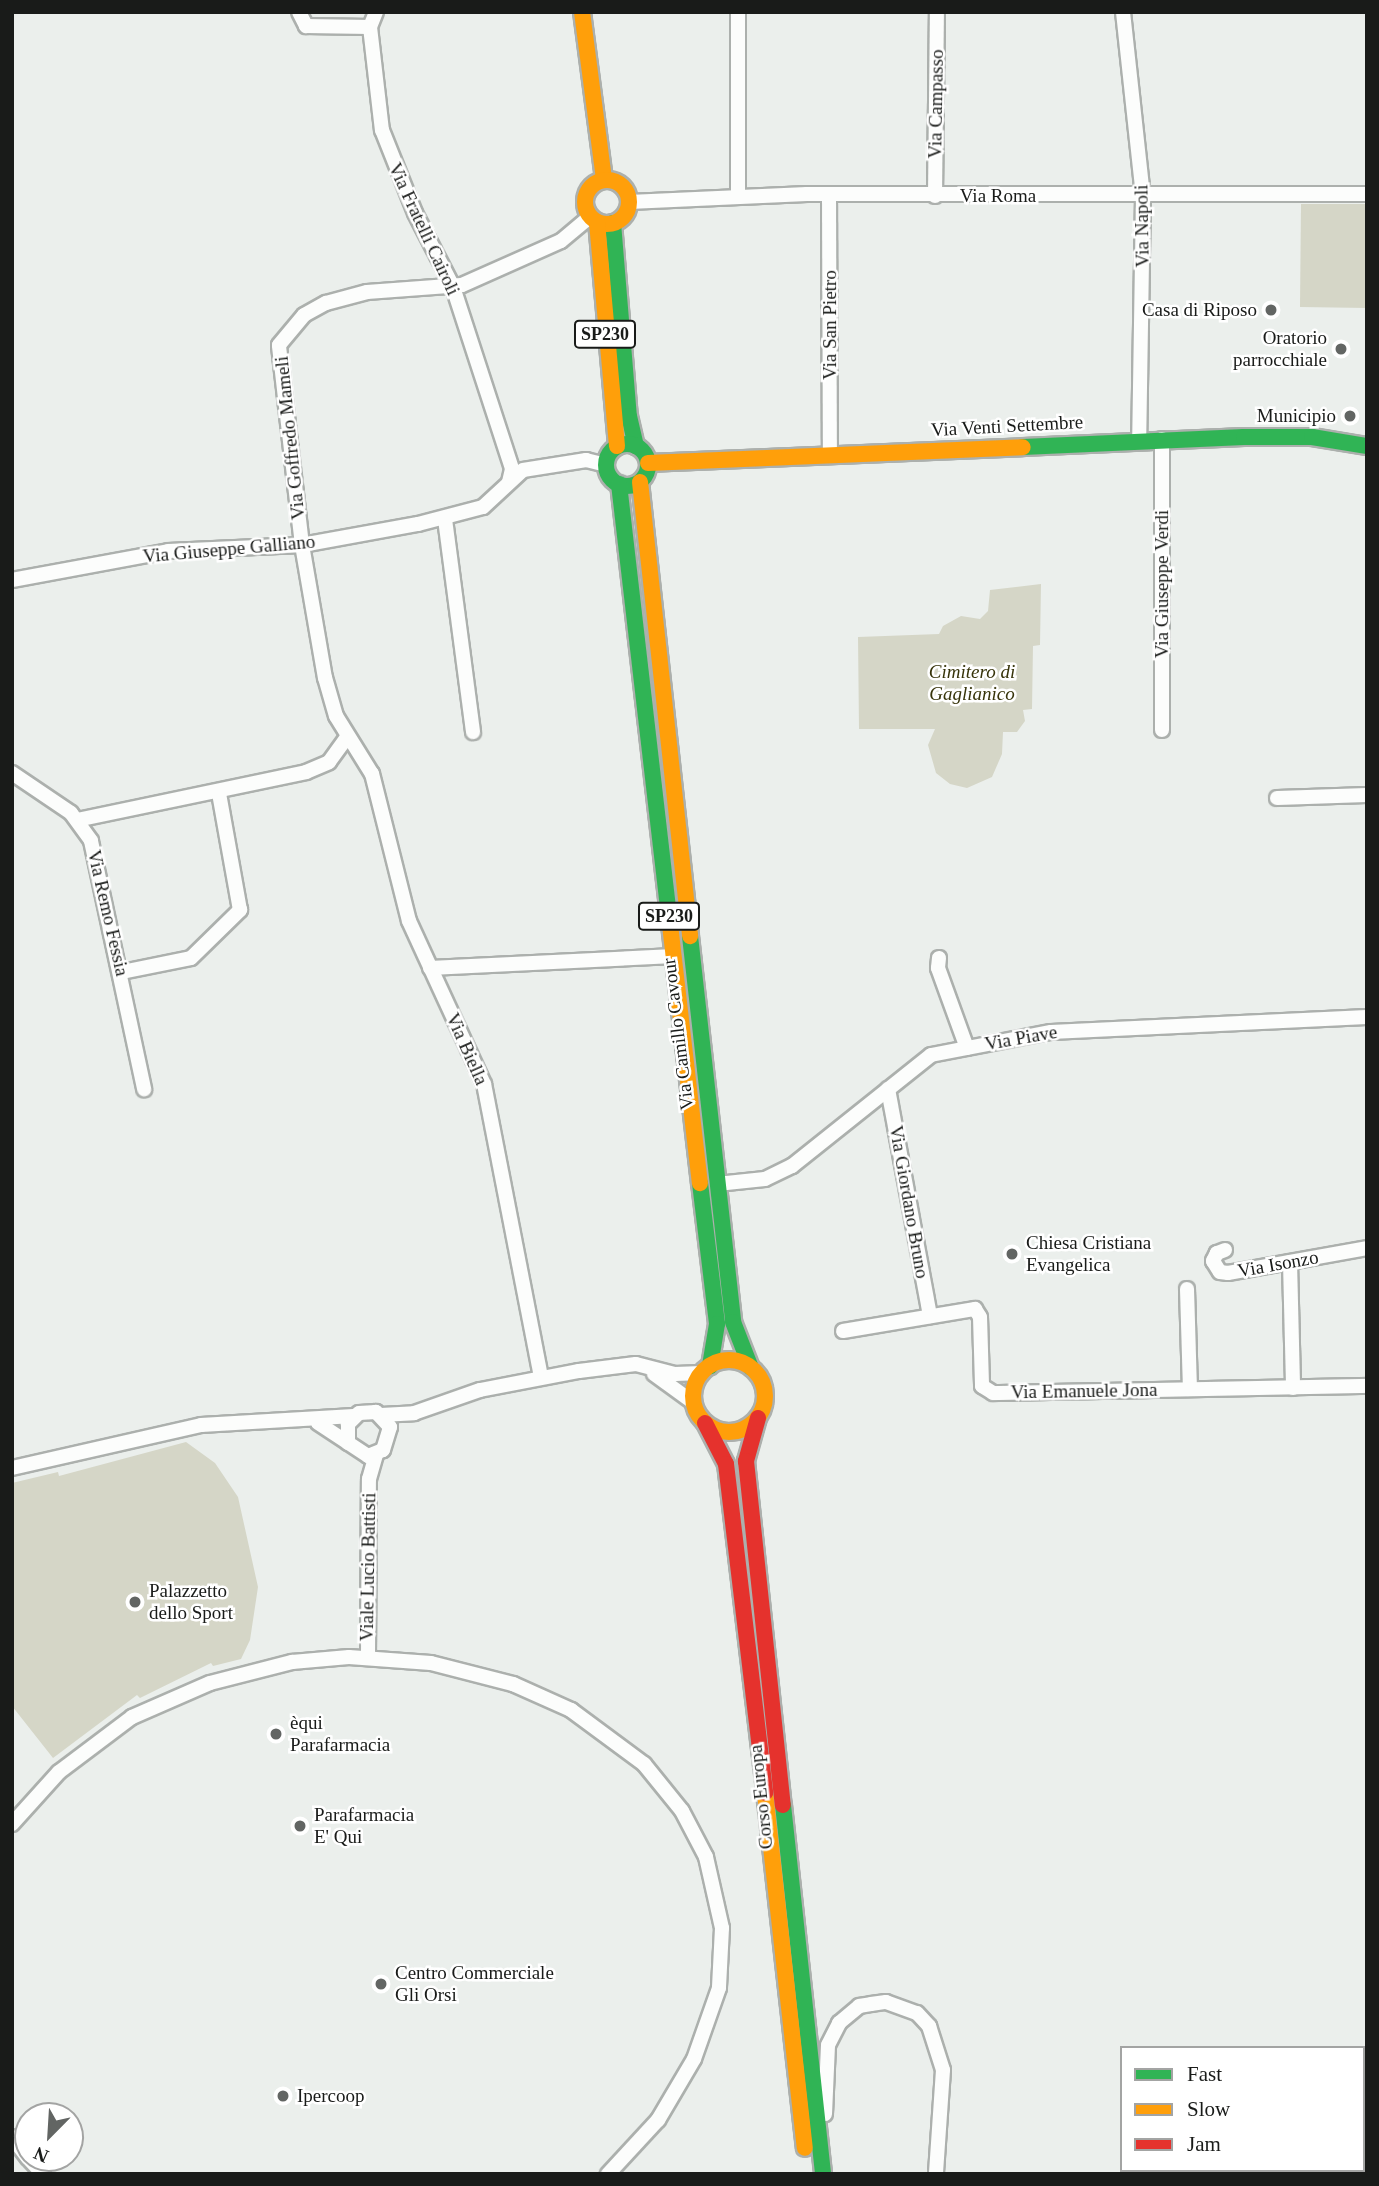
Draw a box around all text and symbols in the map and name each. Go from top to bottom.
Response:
street label: Via Campasso [924,49,948,159]
street label: Via Fratelli Cairoli [383,159,465,299]
street label: Via Napoli [1130,184,1154,268]
street label: Via Roma [960,185,1036,207]
street label: Via San Pietro [819,270,841,380]
place label: Casa di Riposo [1142,299,1257,321]
marker: Casa di Riposo [1263,302,1279,318]
road number: SP230 [574,320,636,348]
place label: Oratorio parrocchiale [1233,327,1327,371]
marker: Oratorio parrocchiale [1333,341,1349,357]
street label: Via Goffredo Mameli [270,355,310,521]
place label: Municipio [1257,405,1336,427]
marker: Municipio [1342,408,1358,424]
street label: Via Venti Settembre [930,411,1084,441]
street label: Via Giuseppe Verdi [1151,510,1173,658]
street label: Via Giuseppe Galliano [142,530,316,568]
park label: Cimitero di Gaglianico [929,661,1015,705]
street label: Via Remo Fessia [82,848,134,978]
road number: SP230 [638,902,700,931]
street label: Via Camillo Cavour [657,957,699,1111]
street label: Via Biella [441,1009,493,1089]
street label: Via Piave [983,1020,1059,1056]
street label: Via Giordano Bruno [884,1124,934,1280]
place label: Chiesa Cristiana Evangelica [1026,1232,1151,1276]
marker: Chiesa Cristiana Evangelica [1004,1246,1020,1262]
street label: Via Isonzo [1236,1246,1320,1282]
street label: Via Emanuele Jona [1011,1378,1157,1404]
street label: Viale Lucio Battisti [355,1492,381,1642]
place label: Palazzetto dello Sport [149,1580,233,1624]
marker: Palazzetto dello Sport [127,1594,143,1610]
place label: èqui Parafarmacia [290,1712,390,1756]
marker: èqui Parafarmacia [268,1726,284,1742]
street label: Corso Europa [744,1744,778,1850]
place label: Parafarmacia E' Qui [314,1804,414,1848]
marker: Parafarmacia E' Qui [292,1818,308,1834]
place label: Centro Commerciale Gli Orsi [395,1962,554,2006]
marker: Centro Commerciale Gli Orsi [373,1976,389,1992]
legend [1120,2046,1365,2172]
text: Fast [1187,2062,1222,2086]
place label: Ipercoop [297,2085,365,2107]
marker: Ipercoop [275,2088,291,2104]
text: Slow [1187,2097,1230,2121]
north arrow [14,2102,84,2172]
text: Jam [1187,2132,1221,2156]
text: N [31,2142,52,2167]

